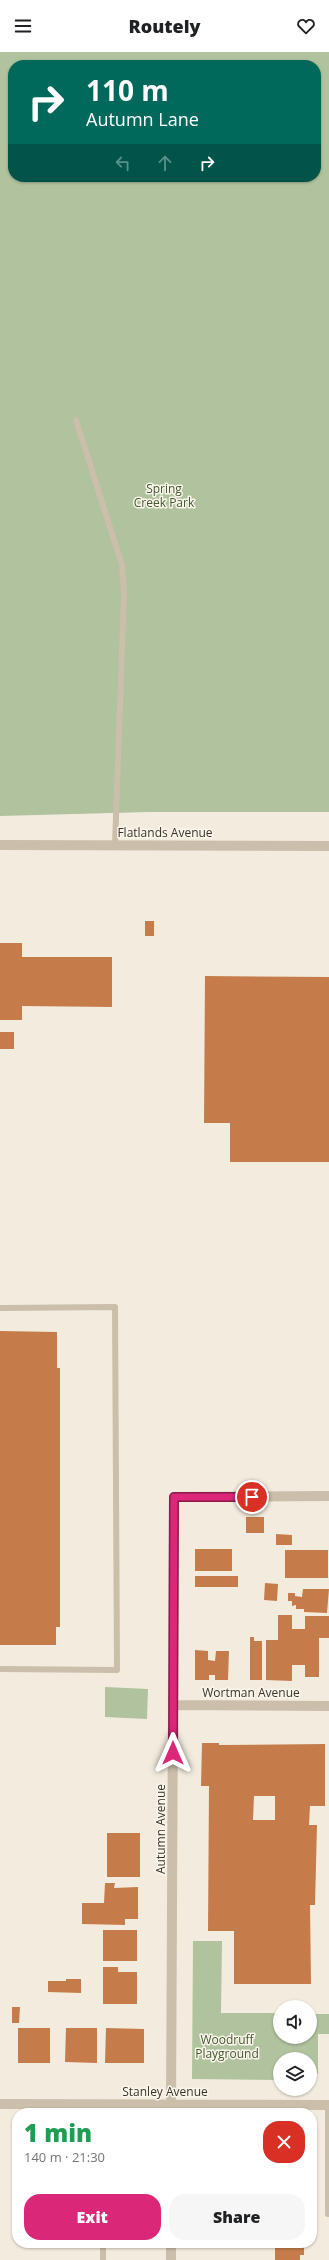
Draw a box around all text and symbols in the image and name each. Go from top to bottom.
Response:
text: Routely [129,14,200,38]
icon: menu [12,15,34,37]
icon: heart [295,15,317,37]
text: 110 m [86,71,169,109]
icon: right [20,76,72,128]
text: Autumn Lane [86,107,199,131]
icon: left [112,152,134,174]
icon: ahead [154,152,176,174]
icon: right [196,152,218,174]
park label: Spring Creek Park [134,480,195,511]
street label: Flatlands Avenue [117,824,213,841]
pin [235,1480,269,1514]
icon: arrive [241,1486,263,1508]
street label: Wortman Avenue [202,1684,300,1701]
position arrow [152,1732,194,1774]
street label: Autumn Avenue [152,1784,169,1874]
map controls [273,2000,317,2096]
button: sound [273,2000,317,2044]
park label: Woodruff Playground [195,2031,259,2062]
button: layers [273,2052,317,2096]
street label: Stanley Avenue [122,2083,208,2100]
text: 1 min [24,2116,92,2149]
button: close [263,2121,305,2163]
text: 140 m · 21:30 [24,2148,105,2166]
button: Exit [24,2194,161,2240]
button: Share [169,2194,305,2240]

